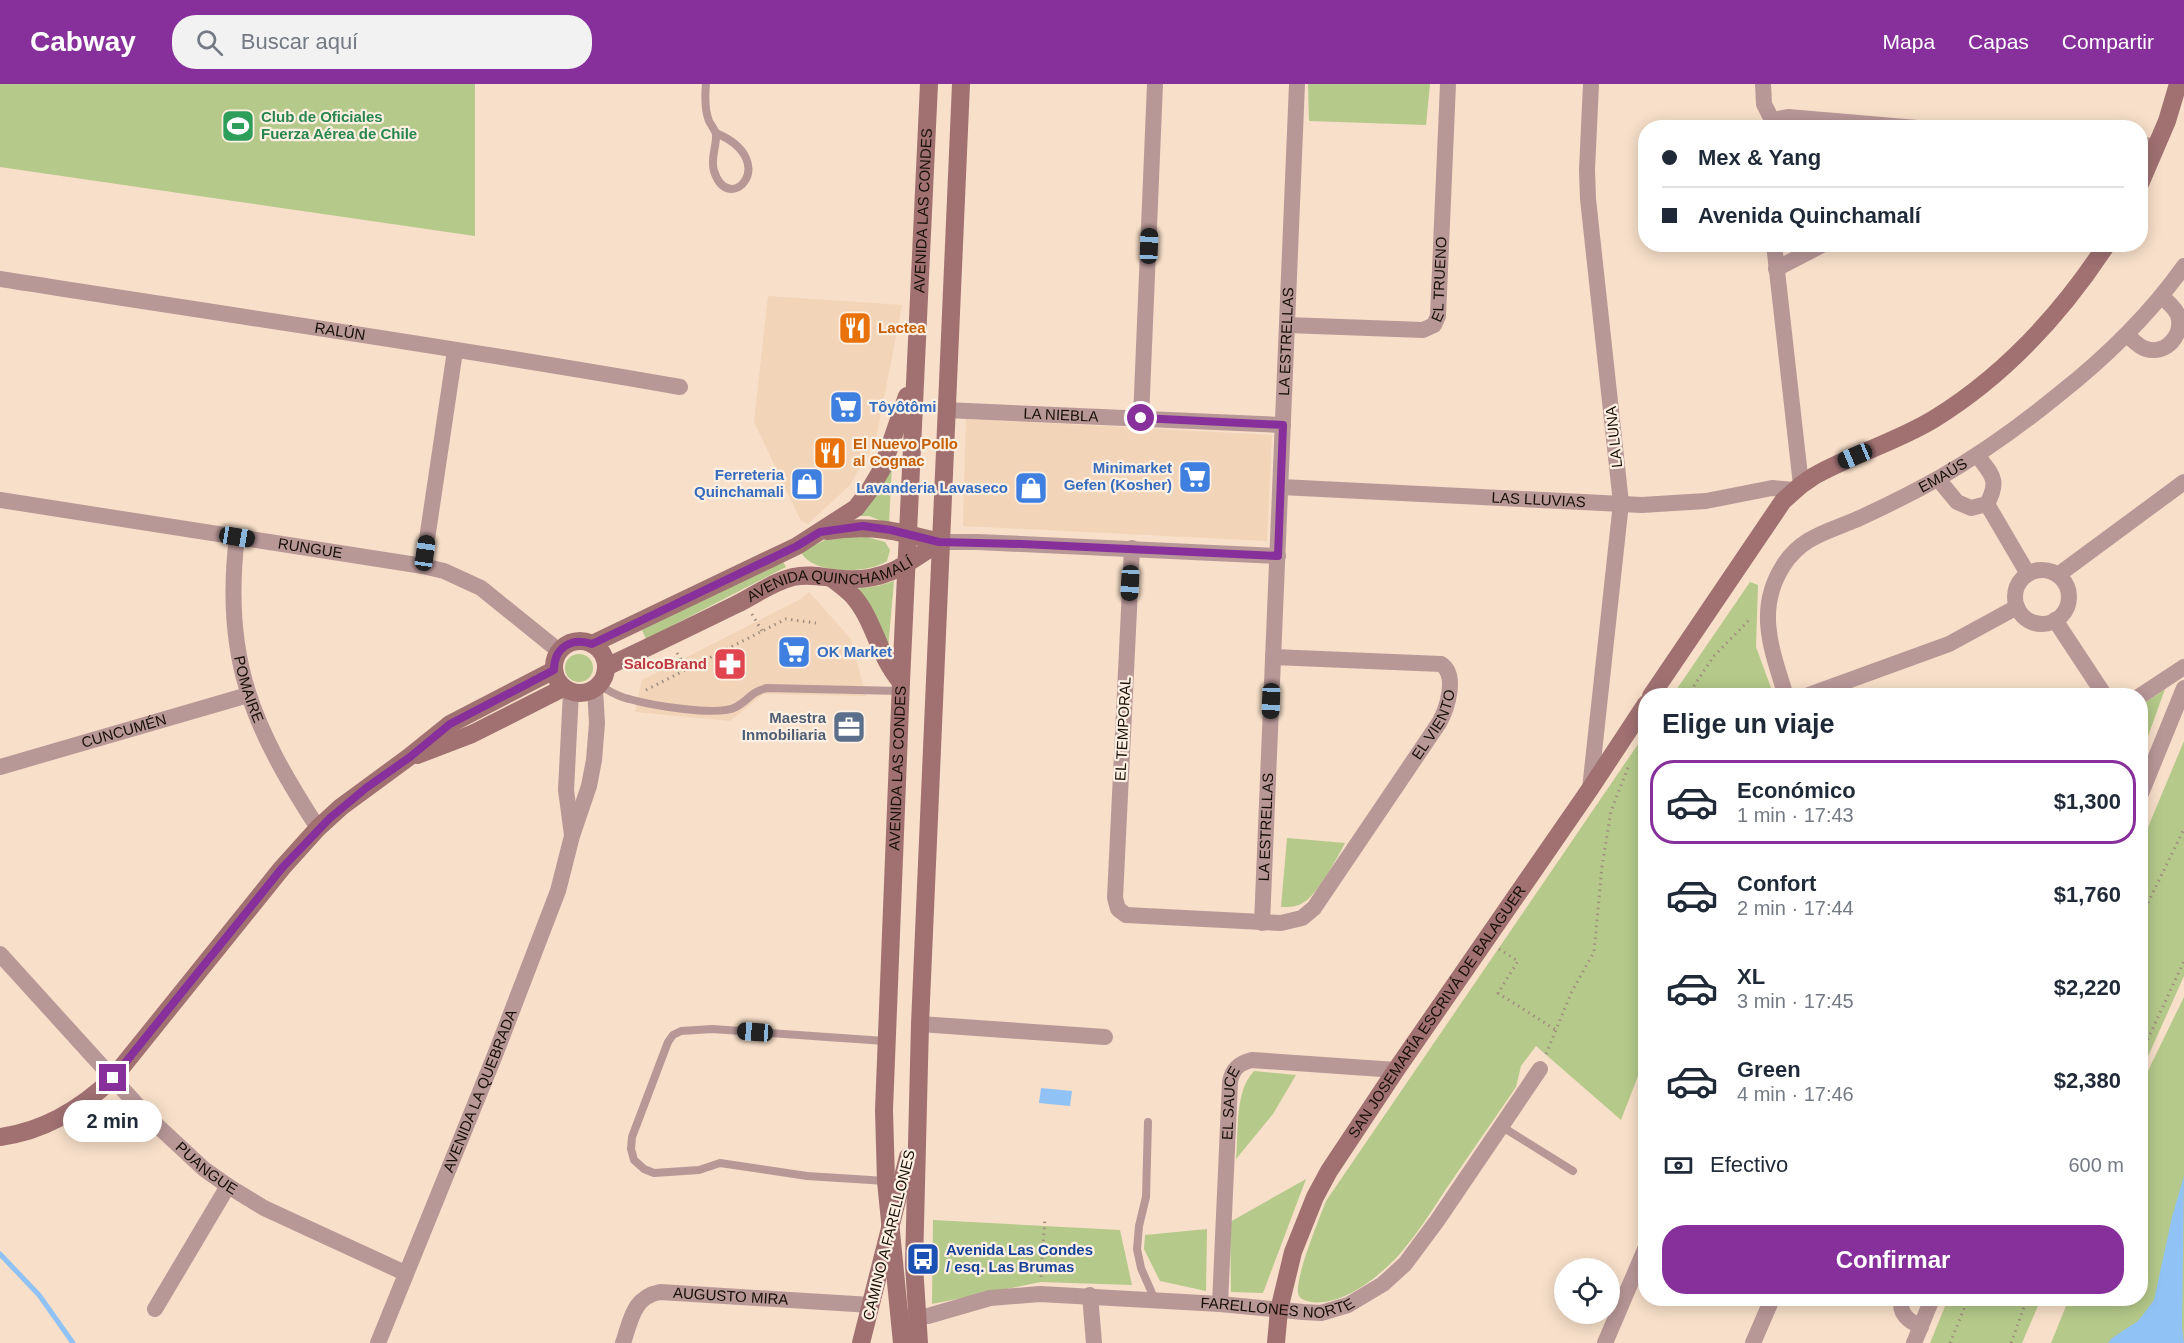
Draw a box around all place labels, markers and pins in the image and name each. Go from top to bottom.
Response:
sports icon: Club de Oficiales Fuerza Aérea de Chile [220,108,256,144]
place label: Club de Oficiales Fuerza Aérea de Chile [261,108,417,142]
restaurant icon: Lactea [837,310,873,346]
place label: Lactea [878,319,926,336]
supermarket icon: Tôyôtômi [828,389,864,425]
place label: Tôyôtômi [869,398,937,415]
restaurant icon: El Nuevo Pollo al Cognac [812,435,848,471]
place label: El Nuevo Pollo al Cognac [853,435,958,469]
place label: Minimarket Gefen (Kosher) [1064,459,1172,493]
supermarket icon: Minimarket Gefen (Kosher) [1177,459,1213,495]
place label: Ferreteria Quinchamali [694,466,785,500]
shop icon: Ferreteria Quinchamali [789,466,825,502]
shop icon: Lavanderia Lavaseco [1013,470,1049,506]
place label: Lavanderia Lavaseco [856,479,1008,496]
supermarket icon: OK Market [776,634,812,670]
place label: OK Market [817,643,892,660]
pharmacy icon: SalcoBrand [712,646,748,682]
place label: SalcoBrand [624,655,707,672]
place label: Maestra Inmobiliaria [742,709,827,743]
office icon: Maestra Inmobiliaria [831,709,867,745]
bus stop icon: Avenida Las Condes / esq. Las Brumas [905,1241,941,1277]
place label: Avenida Las Condes / esq. Las Brumas [946,1241,1093,1275]

